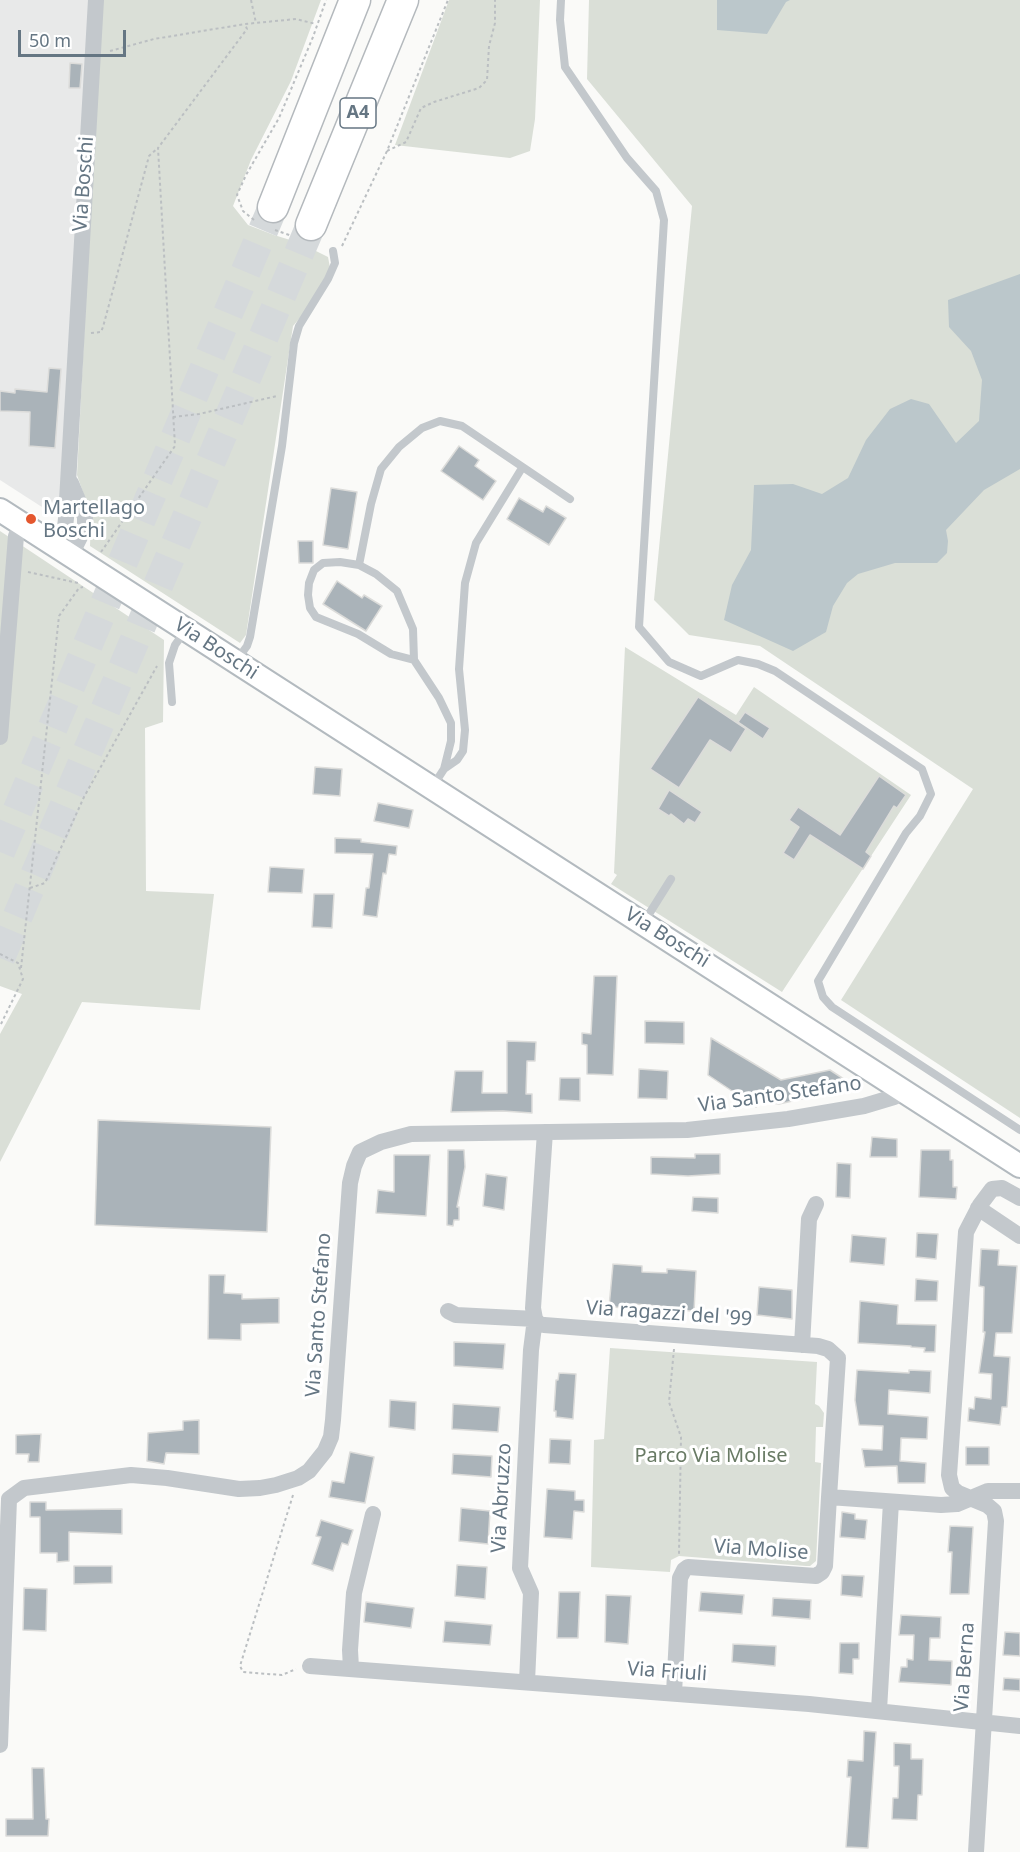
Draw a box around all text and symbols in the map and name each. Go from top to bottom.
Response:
scale bar [21,18,129,56]
text: 50 m [29,28,71,52]
road number: A4 [340,98,376,128]
street label: Via Boschi [69,136,99,232]
place label: Martellago Boschi [43,496,145,543]
marker: Martellago Boschi [24,512,38,526]
street label: Via Boschi [169,613,263,685]
street label: Via Boschi [620,903,714,973]
street label: Via Santo Stefano [697,1072,863,1118]
street label: Via Santo Stefano [301,1232,337,1398]
street label: Via ragazzi del '99 [585,1296,753,1332]
street label: Via Abruzzo [487,1442,517,1554]
park label: Parco Via Molise [634,1444,788,1468]
street label: Via Molise [713,1535,809,1565]
street label: Via Berna [950,1621,980,1713]
street label: Via Friuli [626,1657,708,1687]

